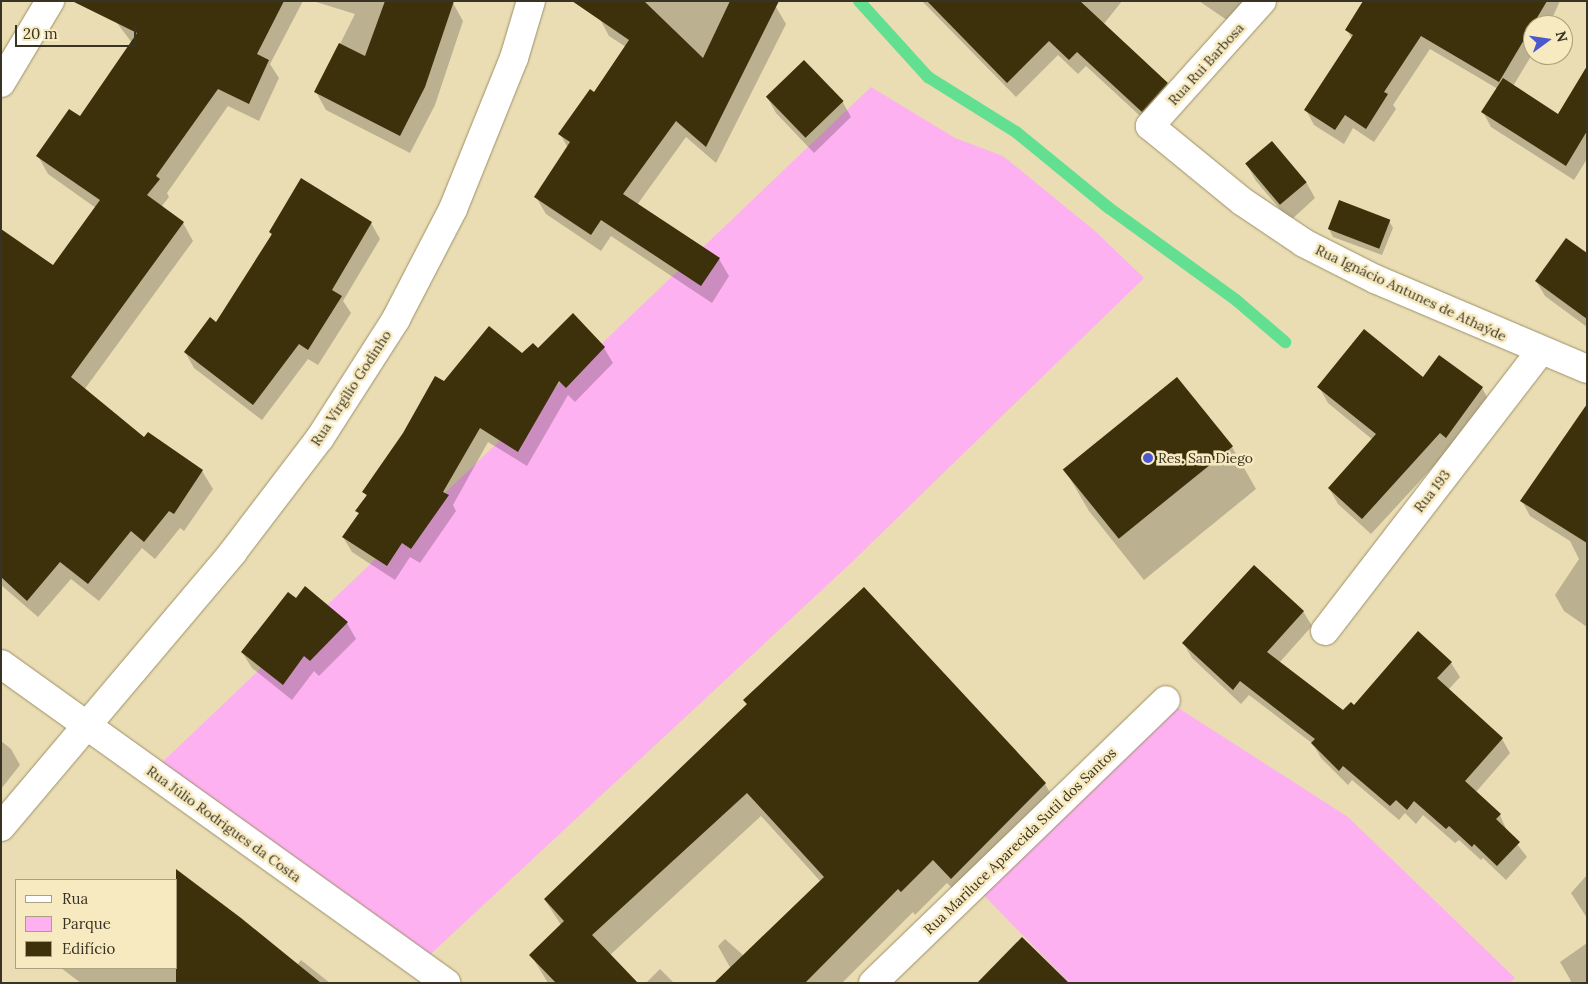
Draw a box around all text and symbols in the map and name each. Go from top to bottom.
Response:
scale bar [18,15,139,47]
north arrow [1523,15,1573,65]
street label: Rua Rui Barbosa [1165,19,1247,109]
text: 20 m [23,24,58,43]
text: N [1552,29,1572,44]
street label: Rua Ignácio Antunes de Athaýde [1313,241,1509,345]
street label: Rua Virgílio Godinho [307,327,395,449]
place label: Res. San Diego [1158,450,1253,466]
marker: Res. San Diego [1142,452,1154,464]
street label: Rua 193 [1410,467,1454,515]
street label: Rua Mariluce Aparecida Sutil dos Santos [920,744,1120,938]
street label: Rua Júlio Rodrigues da Costa [144,762,304,886]
legend [15,879,178,969]
text: Rua [62,889,88,908]
text: Parque [62,914,111,933]
text: Edifício [62,939,115,958]

